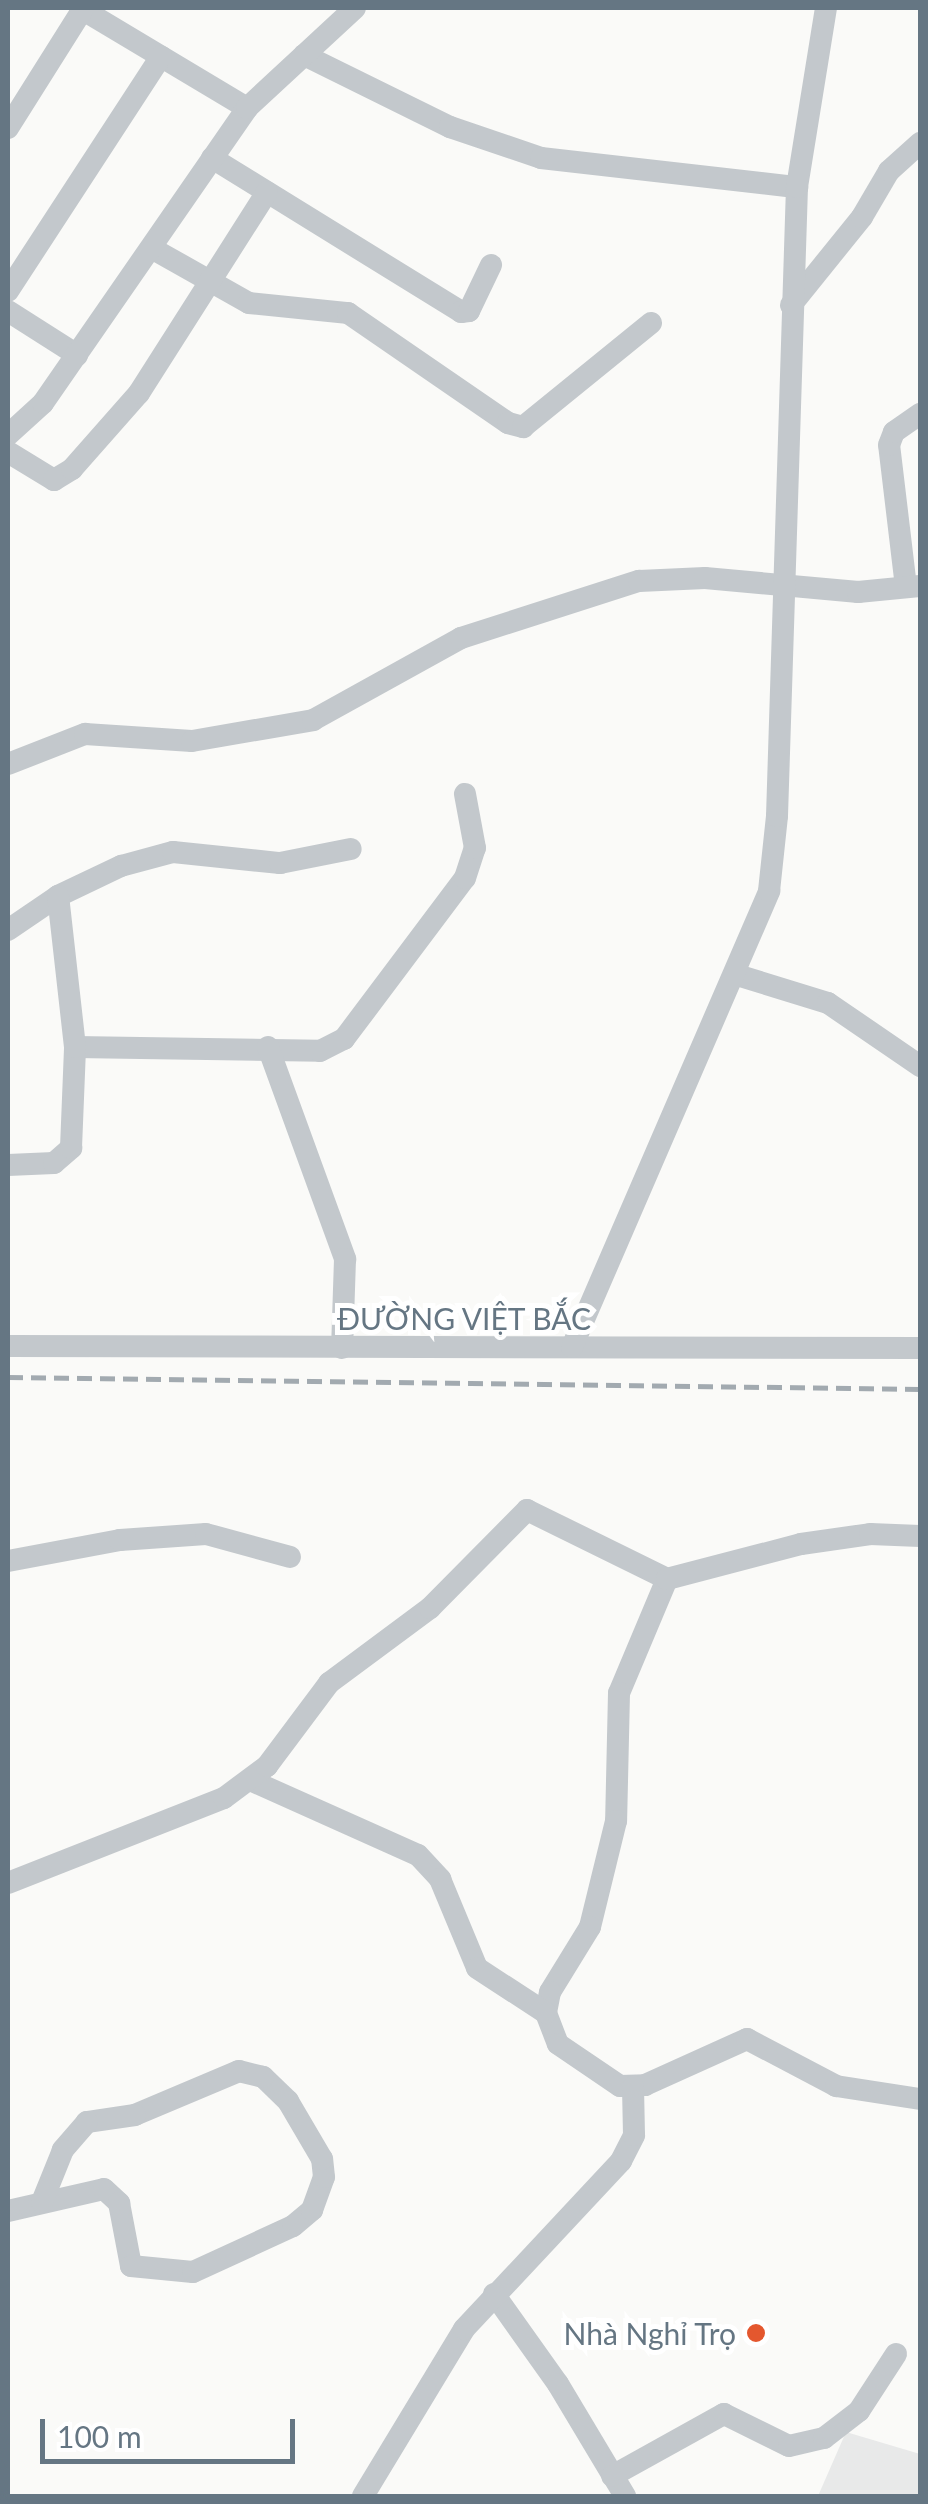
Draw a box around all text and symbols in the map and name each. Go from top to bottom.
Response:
street label: ĐƯỜNG VIỆT BẮC [336,1300,592,1336]
place label: Nhà Nghỉ Trọ [563,2315,736,2351]
marker: Nhà Nghỉ Trọ [745,2322,767,2344]
scale bar [45,2399,300,2461]
text: 100 m [57,2418,142,2454]

